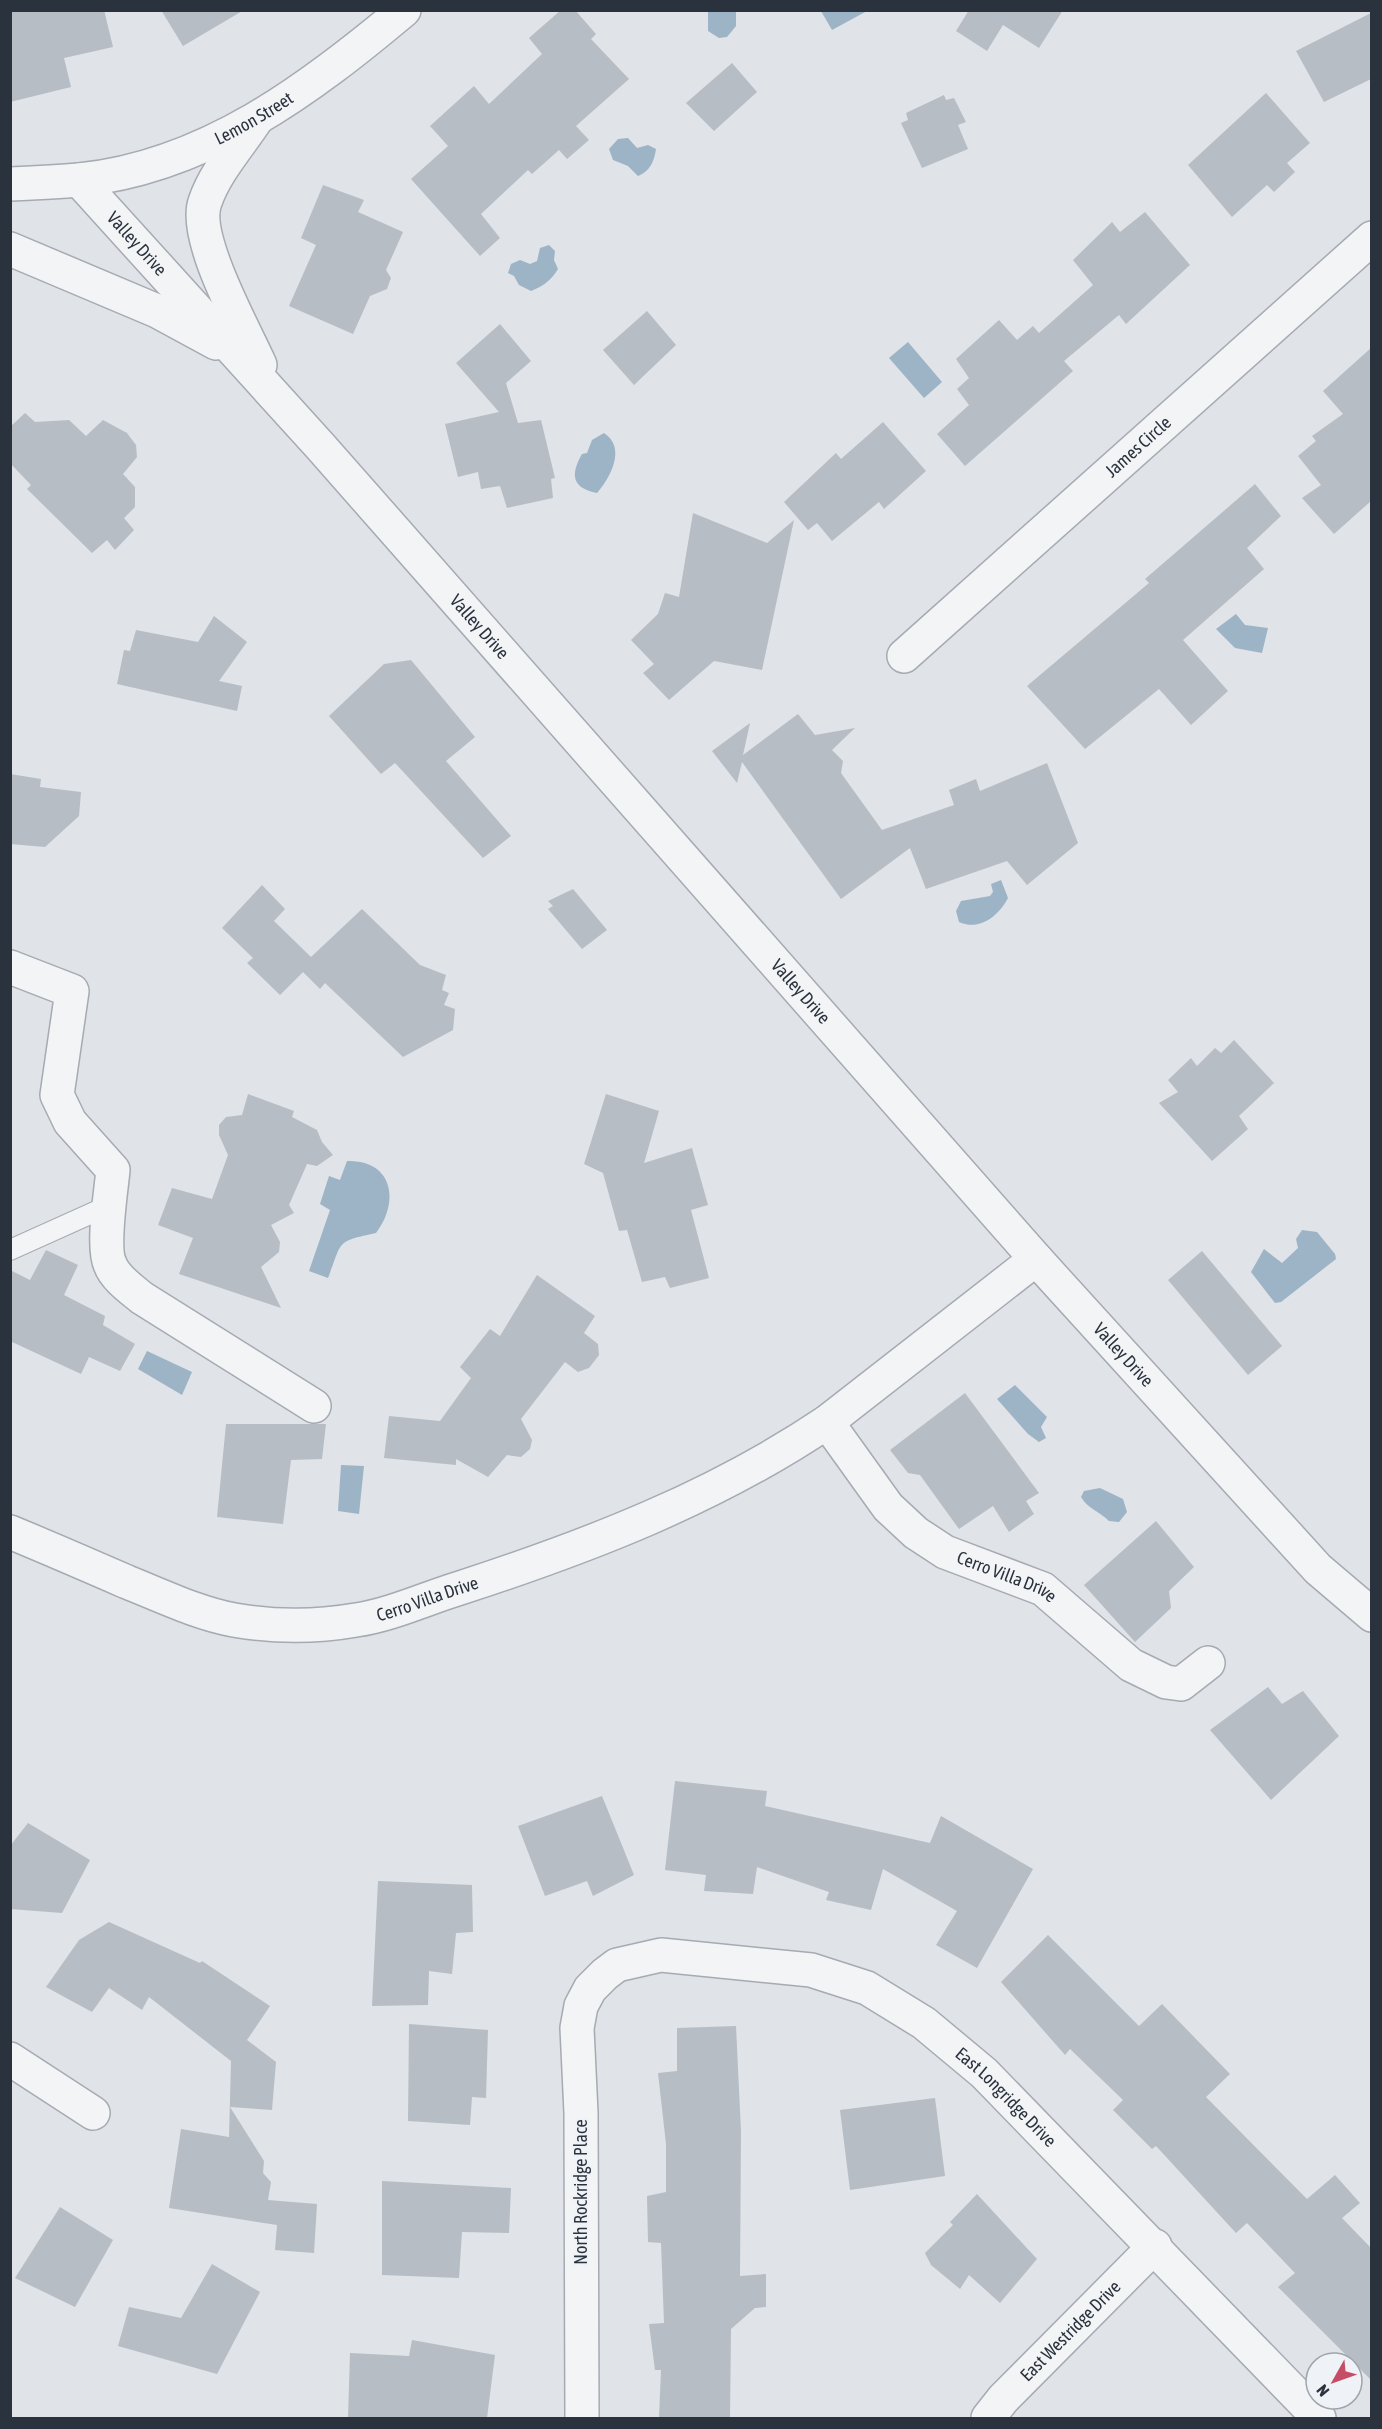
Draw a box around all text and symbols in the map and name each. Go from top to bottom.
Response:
street label: Lemon Street [211,87,297,149]
street label: Valley Drive [103,207,171,280]
street label: James Circle [1101,412,1175,481]
street label: Valley Drive [446,590,514,663]
street label: Valley Drive [767,955,835,1028]
street label: Valley Drive [1089,1318,1158,1391]
street label: Cerro Villa Drive [954,1546,1061,1606]
street label: Cerro Villa Drive [374,1572,481,1625]
street label: East Longridge Drive [951,2043,1061,2151]
street label: North Rockridge Place [570,2119,591,2265]
street label: East Westridge Drive [1016,2276,1125,2385]
north arrow [1304,2351,1364,2411]
text: N [1313,2381,1332,2400]

